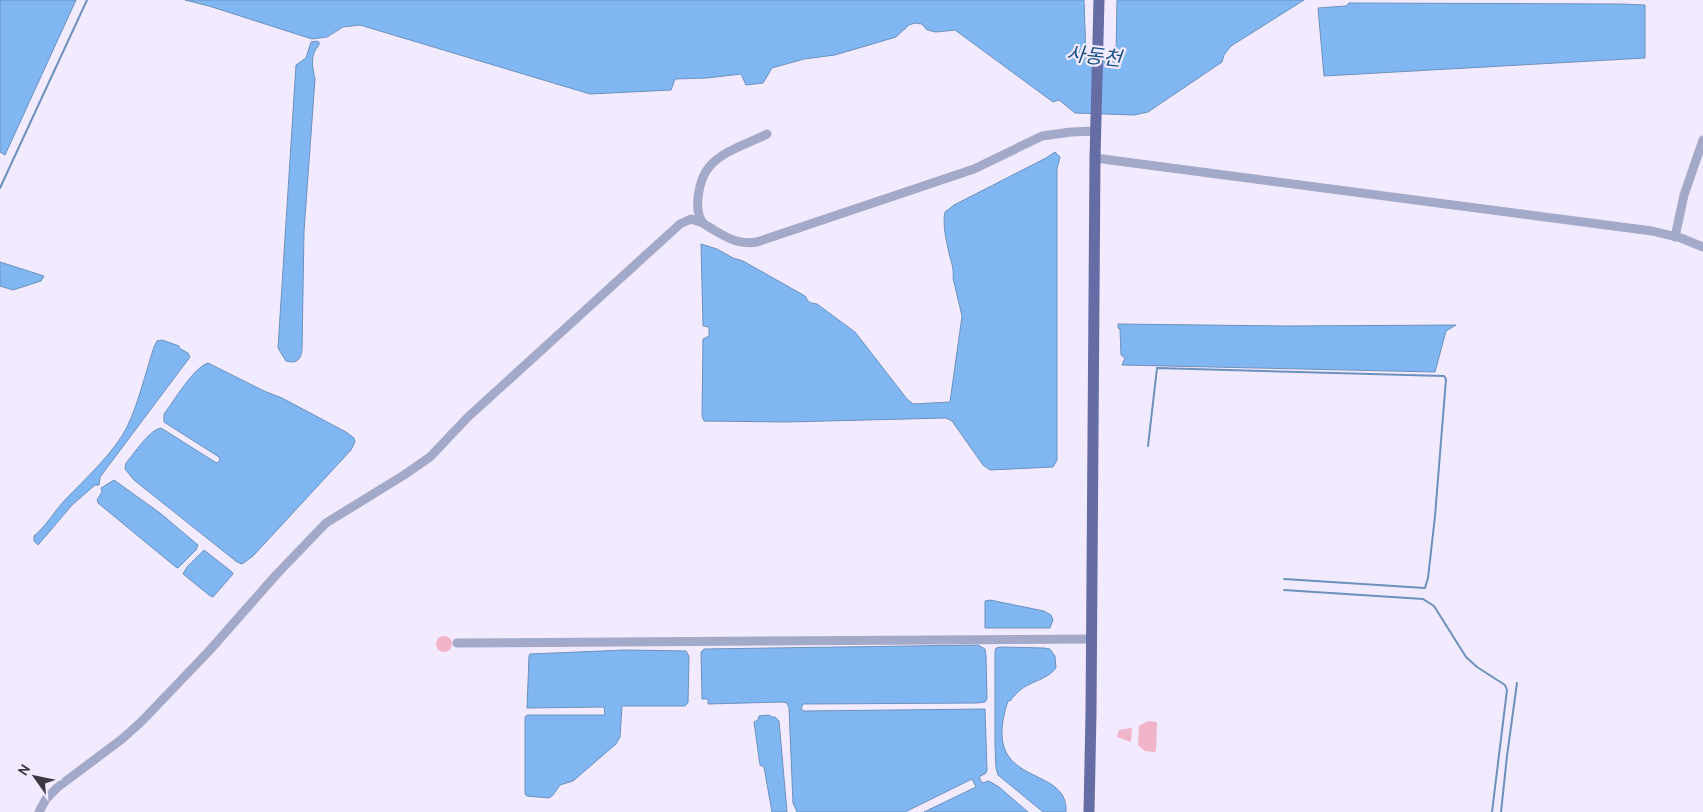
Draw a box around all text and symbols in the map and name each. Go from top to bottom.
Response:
water label: 사동천 [1065,41,1125,71]
north arrow [10,752,60,802]
text: N [14,761,34,779]

